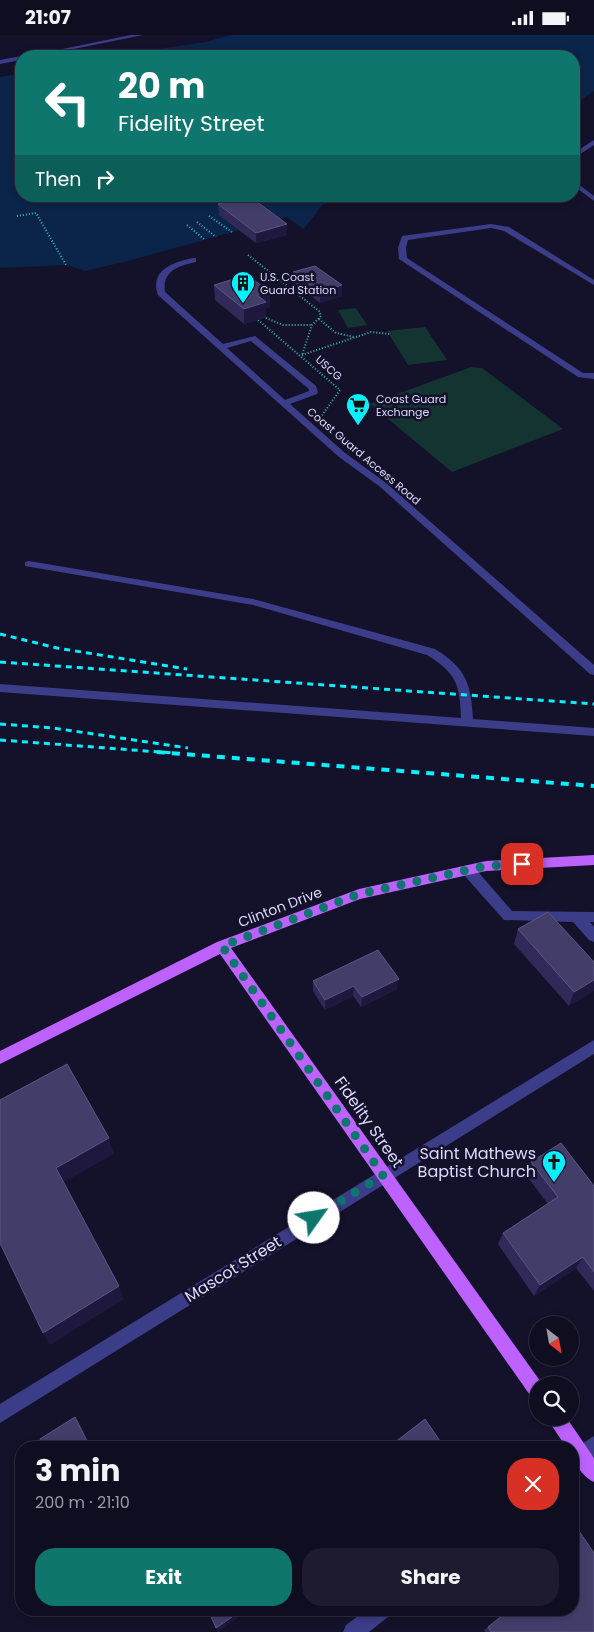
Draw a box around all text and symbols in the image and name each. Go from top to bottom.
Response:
text: 21:07 [25,4,71,31]
text: 20 m [118,61,205,110]
icon: left [35,70,100,135]
text: Fidelity Street [118,108,265,139]
icon: right [91,165,119,193]
text: Then [35,166,81,193]
place label: U.S. Coast Guard Station [260,269,336,298]
building icon: U.S. Coast Guard Station [230,270,256,304]
street label: USCG [312,352,346,385]
place label: Coast Guard Exchange [376,391,446,420]
supermarket icon: Coast Guard Exchange [345,392,371,426]
street label: Coast Guard Access Road [304,404,424,508]
pin [501,843,543,885]
icon: arrive [508,850,536,878]
street label: Clinton Drive [235,882,325,932]
street label: Fidelity Street [329,1072,409,1172]
place label: Saint Mathews Baptist Church [418,1142,536,1183]
church icon: Saint Mathews Baptist Church [541,1149,567,1183]
position arrow [287,1191,339,1243]
street label: Mascot Street [180,1230,286,1308]
north arrow [529,1316,579,1366]
map controls [529,1316,579,1426]
button: search [529,1376,579,1426]
text: 3 min [35,1449,120,1492]
button: close [507,1458,559,1510]
text: 200 m · 21:10 [35,1491,130,1514]
button: Exit [35,1548,292,1606]
button: Share [302,1548,559,1606]

